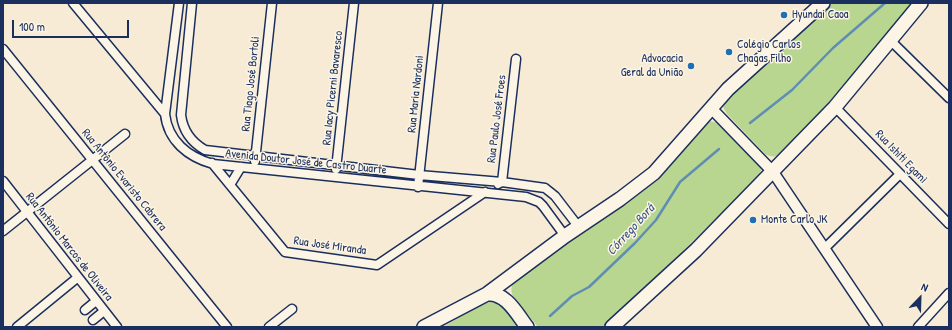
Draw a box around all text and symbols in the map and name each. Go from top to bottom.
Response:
place label: Hyundai Caoa [792,8,849,22]
marker: Hyundai Caoa [779,10,789,20]
scale bar [14,12,131,38]
text: 100 m [19,18,45,35]
street label: Rua Iacy Picerni Bavaresco [320,30,346,146]
street label: Rua Tiago José Bortoli [239,36,263,132]
place label: Colégio Carlos Chagas Filho [737,38,801,66]
marker: Colégio Carlos Chagas Filho [724,47,734,57]
place label: Advocacia Geral da União [621,52,683,80]
street label: Rua Maria Nardoni [405,55,427,133]
marker: Advocacia Geral da União [686,61,696,71]
street label: Rua Paulo José Froes [484,74,510,164]
street label: Rua Antônio Evaristo Cabrera [78,126,170,234]
street label: Rua Ishiti Egami [872,127,930,187]
street label: Avenida Doutor José de Castro Duarte [225,146,387,178]
street label: Rua Antônio Marcos de Oliveira [22,190,116,304]
water label: Córrego Borá [604,201,658,259]
place label: Monte Carlo JK [761,213,827,227]
marker: Monte Carlo JK [748,215,758,225]
street label: Rua José Miranda [293,234,367,258]
north arrow [900,278,940,318]
text: N [919,279,930,295]

